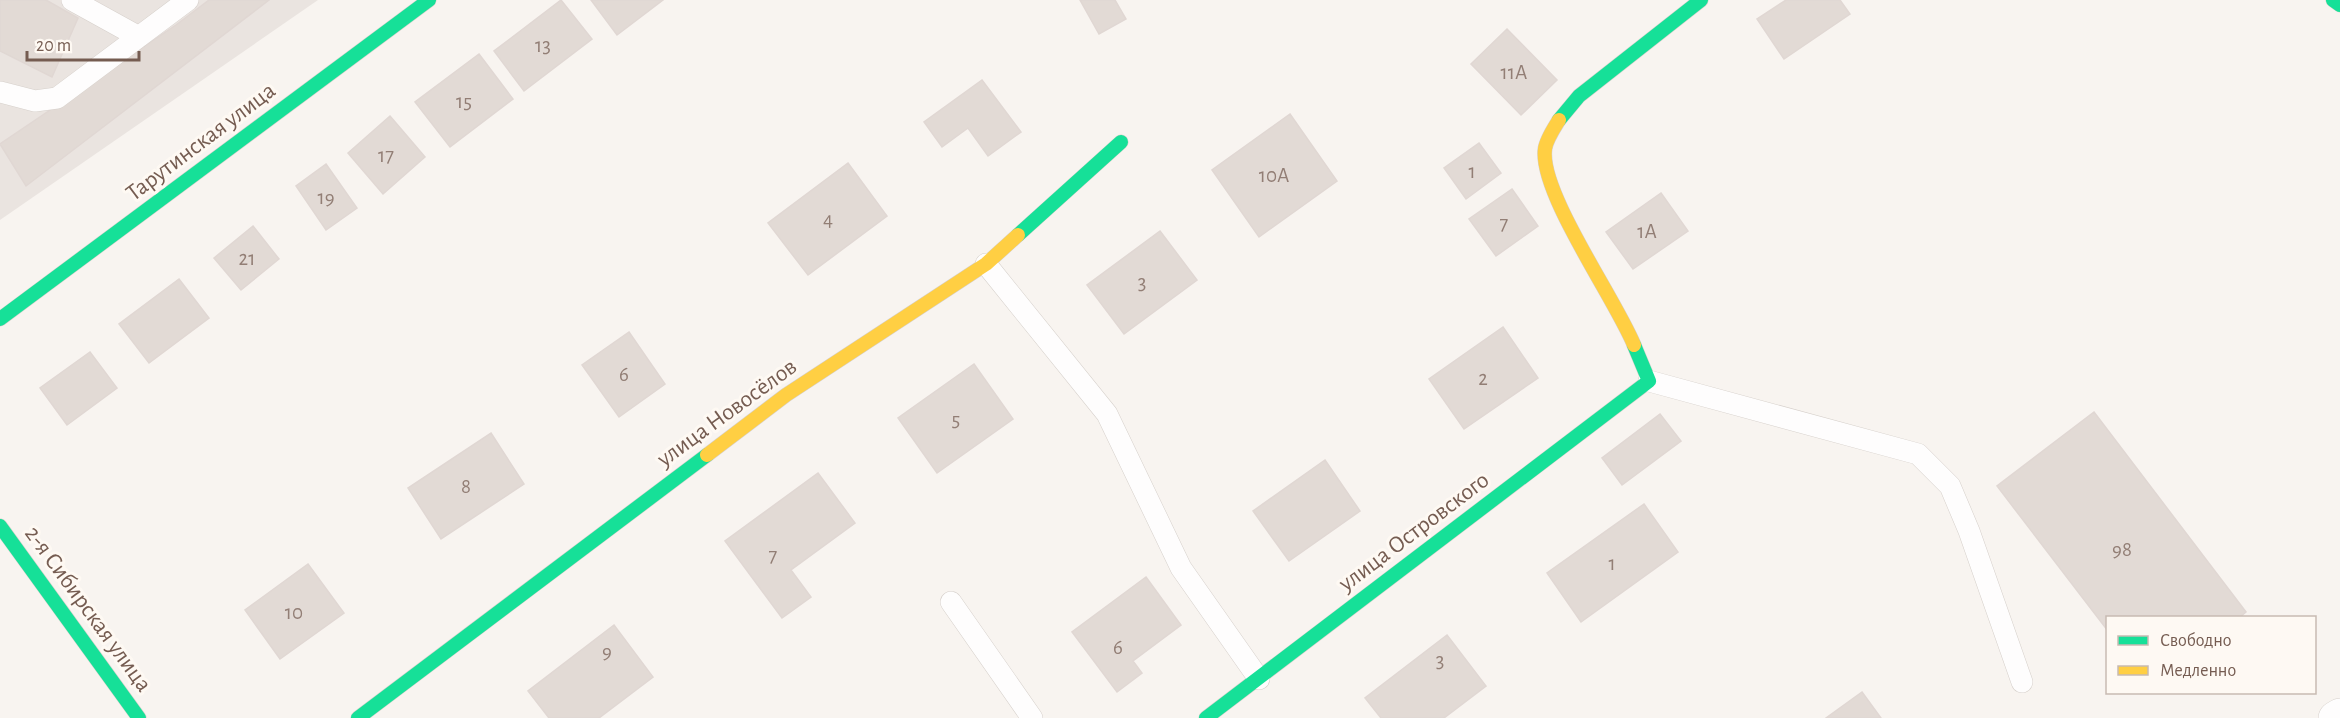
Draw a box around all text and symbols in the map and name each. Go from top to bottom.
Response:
scale bar [27,24,140,62]
house number: 13 [535,35,551,56]
text: 20 m [36,37,71,55]
house number: 11А [1501,62,1527,83]
street label: Тарутинская улица [122,78,280,206]
house number: 15 [456,91,472,112]
house number: 17 [378,145,394,166]
house number: 1 [1468,161,1476,182]
house number: 10А [1259,165,1289,186]
house number: 19 [317,187,335,208]
house number: 4 [823,209,833,230]
house number: 7 [1500,213,1509,234]
house number: 1А [1637,221,1657,242]
house number: 21 [239,248,255,269]
house number: 3 [1138,272,1146,293]
street label: улица Новосёлов [652,354,801,472]
house number: 6 [619,364,629,385]
house number: 2 [1478,368,1488,389]
house number: 5 [952,409,960,430]
street label: улица Островского [1334,468,1494,597]
house number: 8 [461,476,471,497]
street label: 2-я Сибирская улица [20,522,156,696]
house number: 98 [2112,539,2132,560]
house number: 7 [769,545,778,566]
house number: 1 [1608,553,1616,574]
house number: 10 [285,602,303,623]
legend [2106,616,2316,694]
text: Свободно [2160,631,2232,650]
house number: 6 [1113,637,1123,658]
house number: 9 [602,641,612,662]
house number: 3 [1436,650,1444,671]
text: Медленно [2160,662,2236,680]

